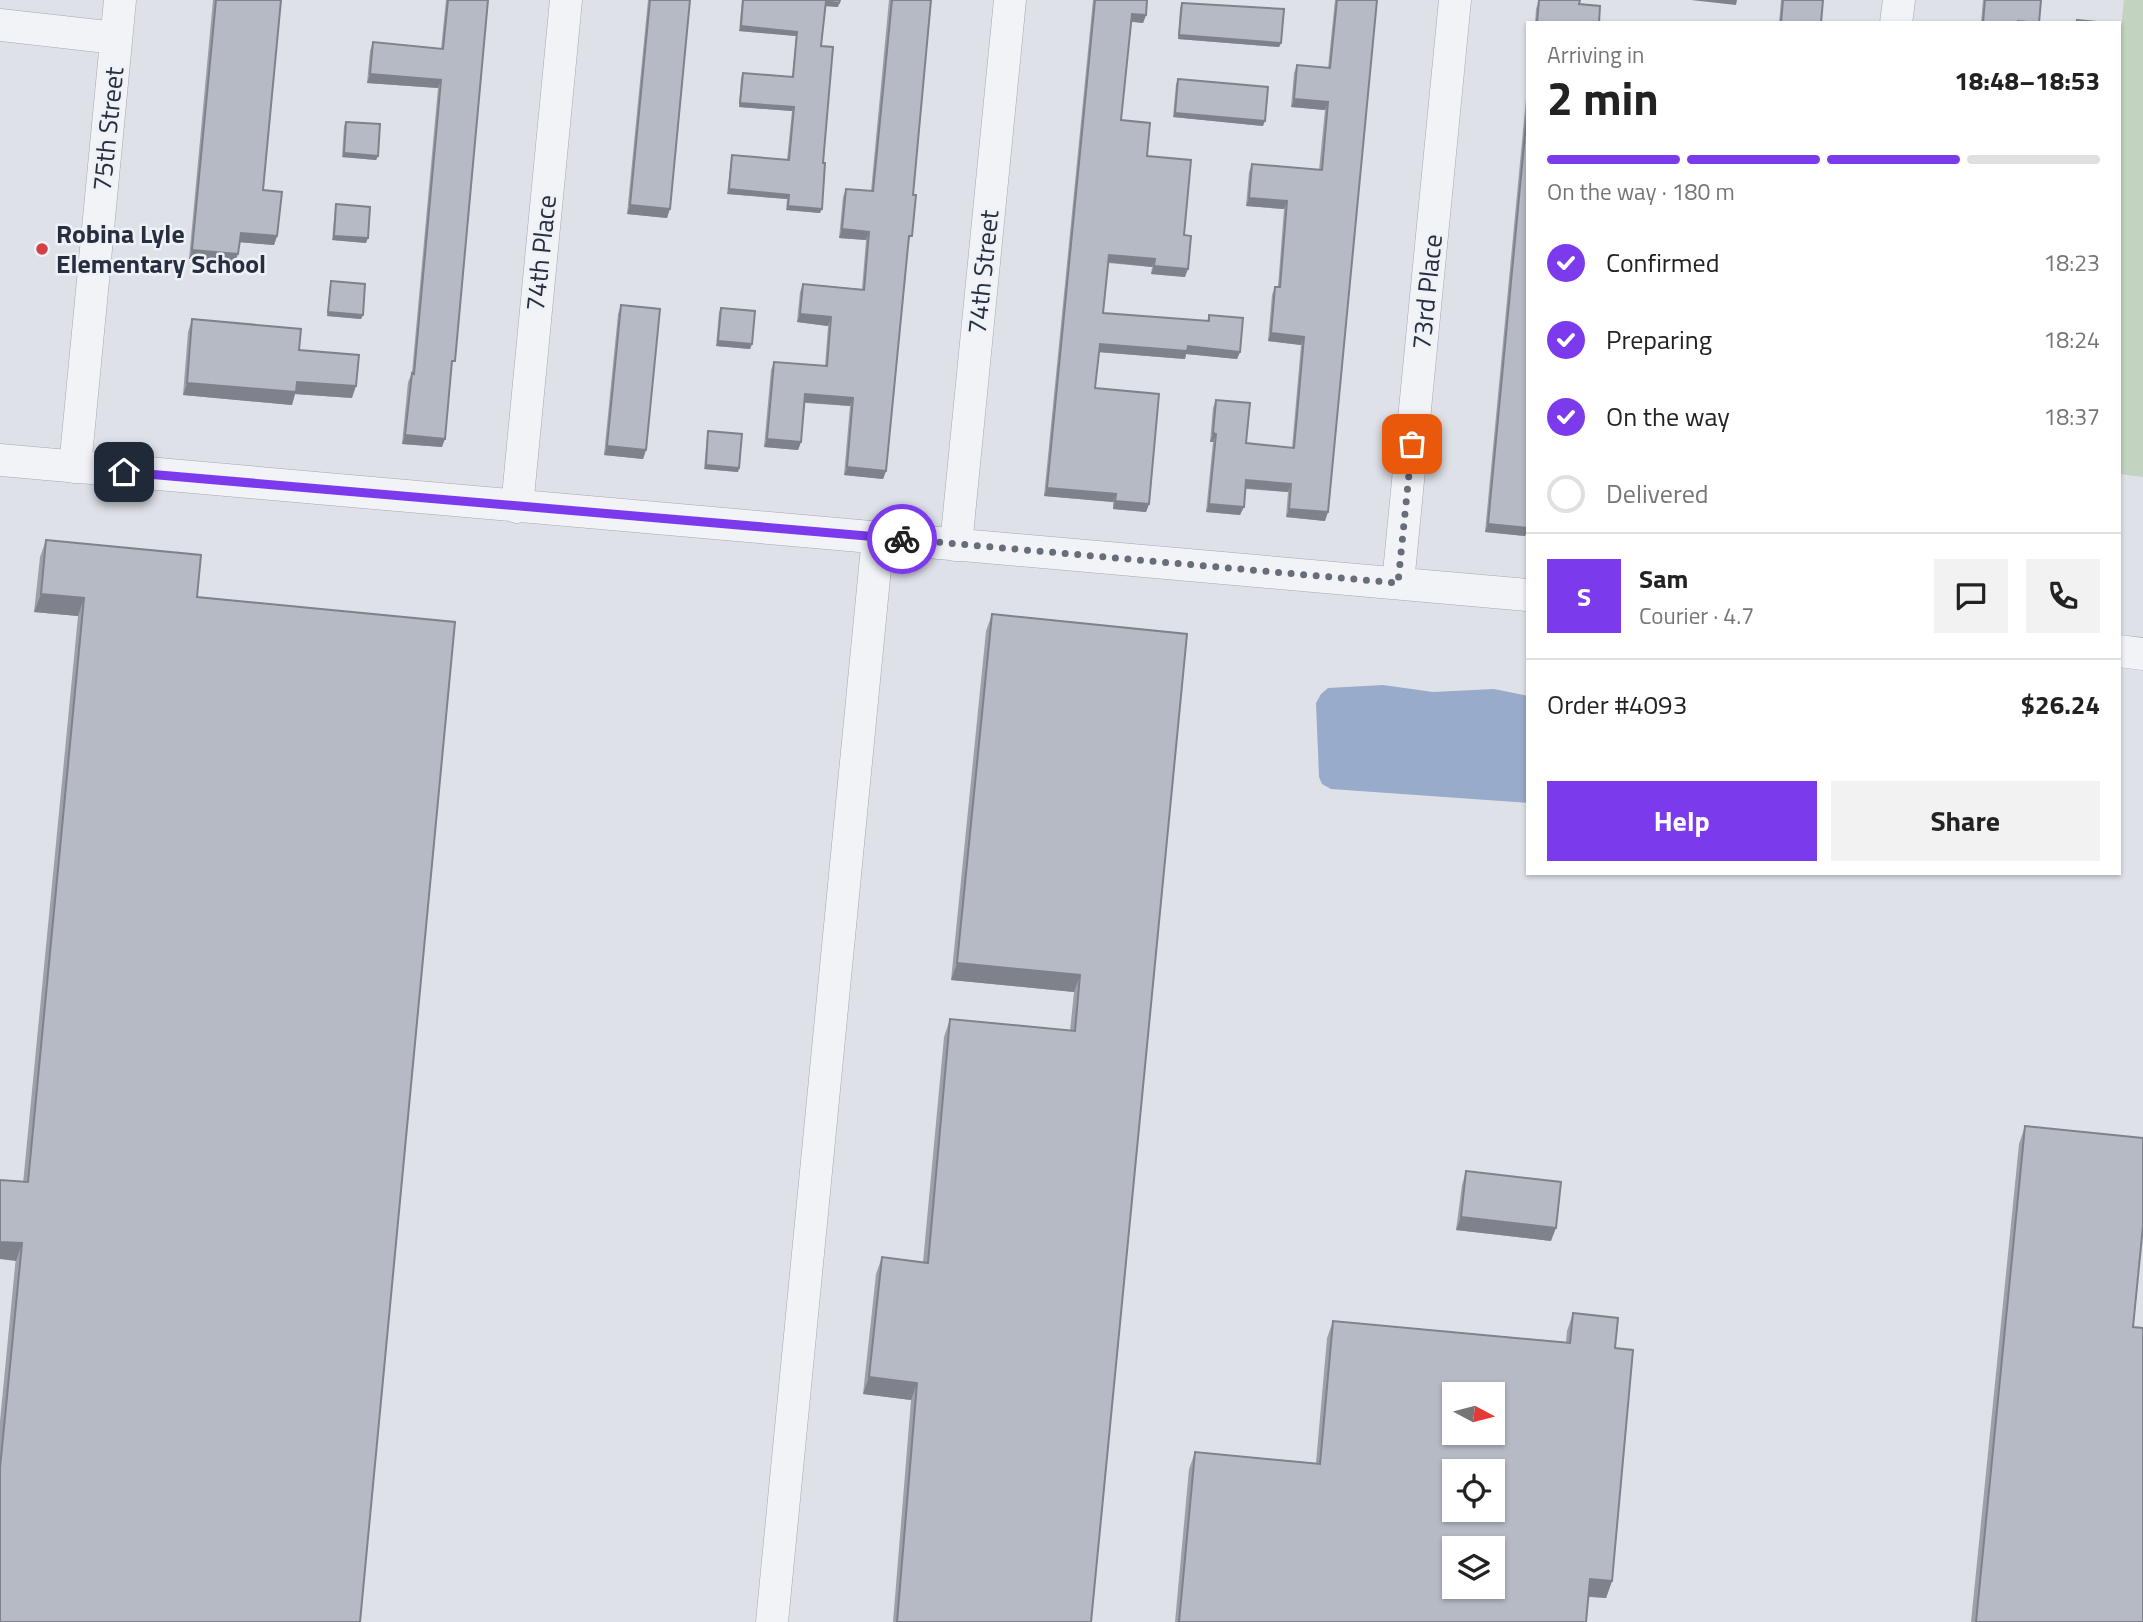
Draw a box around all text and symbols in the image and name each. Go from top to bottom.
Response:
text: Arriving in [1547,37,1644,72]
text: 18:48–18:53 [1954,61,2100,100]
text: 2 min [1547,63,1659,133]
street label: 75th Street [82,65,133,193]
text: On the way · 180 m [1547,174,1735,209]
street label: 74th Place [515,193,566,313]
street label: 74th Street [957,208,1008,336]
place label: Robina Lyle Elementary School [56,214,266,283]
street label: 73rd Place [1401,232,1452,352]
marker: Robina Lyle Elementary School [34,241,50,257]
text: Confirmed [1606,243,1720,282]
icon: check [1547,244,1585,282]
text: 18:23 [2043,245,2100,280]
text: Preparing [1606,320,1712,359]
icon: check [1547,321,1585,359]
text: 18:24 [2043,322,2100,357]
text: On the way [1606,397,1730,436]
icon: check [1547,398,1585,436]
text: 18:37 [2043,399,2100,434]
pin [1382,414,1442,474]
icon: bag [1393,425,1431,463]
pin [94,442,154,502]
icon: home [105,453,143,491]
text: Delivered [1606,474,1709,513]
courier [867,504,937,574]
icon: bike [883,520,921,558]
text: Sam [1639,559,1688,598]
button: chat [1934,559,2008,633]
button: phone [2026,559,2100,633]
text: S [1577,577,1591,616]
text: Courier · 4.7 [1639,598,1754,633]
text: Order #4093 [1547,685,1687,724]
text: $26.24 [2021,685,2100,724]
button: Help [1547,781,1817,861]
button: Share [1831,781,2100,861]
north arrow [1442,1382,1505,1446]
map controls [1442,1382,1505,1599]
button: locate [1442,1459,1505,1522]
button: layers [1442,1536,1505,1599]

